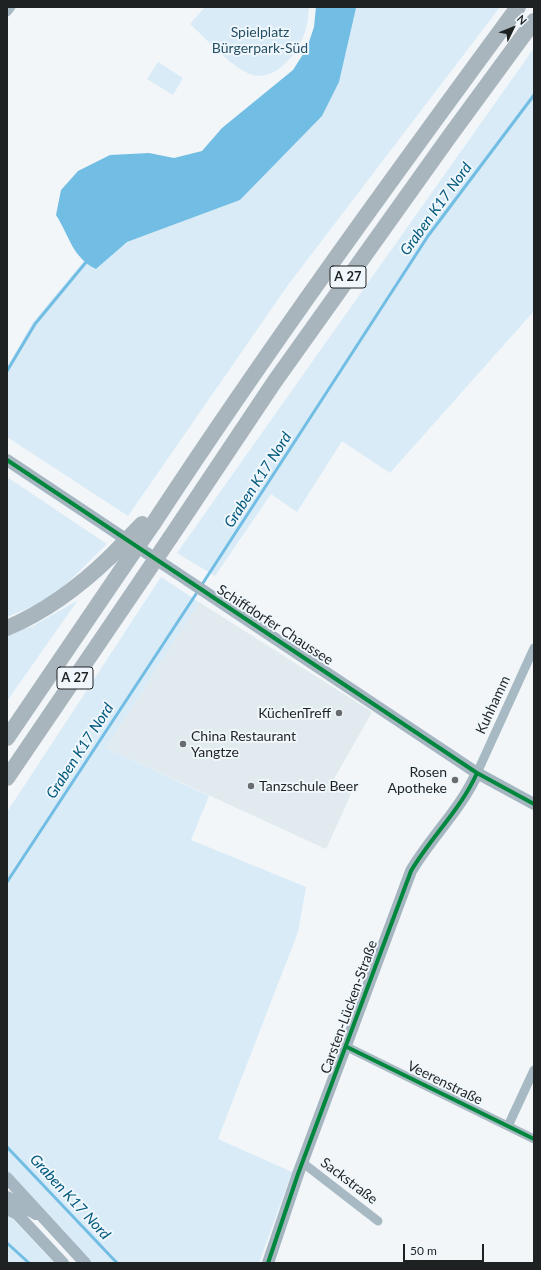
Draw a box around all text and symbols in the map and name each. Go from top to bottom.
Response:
north arrow [493,8,533,48]
text: N [514,12,530,27]
park label: Spielplatz Bürgerpark-Süd [212,24,308,56]
water label: Graben K17 Nord [396,159,476,259]
road number: A 27 [330,266,366,288]
water label: Graben K17 Nord [220,429,296,531]
street label: Schiffdorfer Chaussee [214,581,336,669]
road number: A 27 [57,667,93,689]
street label: Kuhhamm [472,673,514,737]
water label: Graben K17 Nord [42,700,118,802]
place label: KüchenTreff [258,705,331,721]
marker: KüchenTreff [334,708,344,718]
place label: China Restaurant Yangtze [191,728,296,760]
marker: China Restaurant Yangtze [178,739,188,749]
place label: Rosen Apotheke [388,764,447,796]
marker: Rosen Apotheke [450,775,460,785]
place label: Tanzschule Beer [259,778,358,794]
marker: Tanzschule Beer [246,781,256,791]
street label: Carsten-Lücken-Straße [317,938,381,1076]
street label: Veerenstraße [405,1058,485,1108]
water label: Graben K17 Nord [26,1151,114,1243]
street label: Sackstraße [317,1154,381,1208]
scale bar [405,1236,486,1262]
text: 50 m [410,1243,437,1258]

